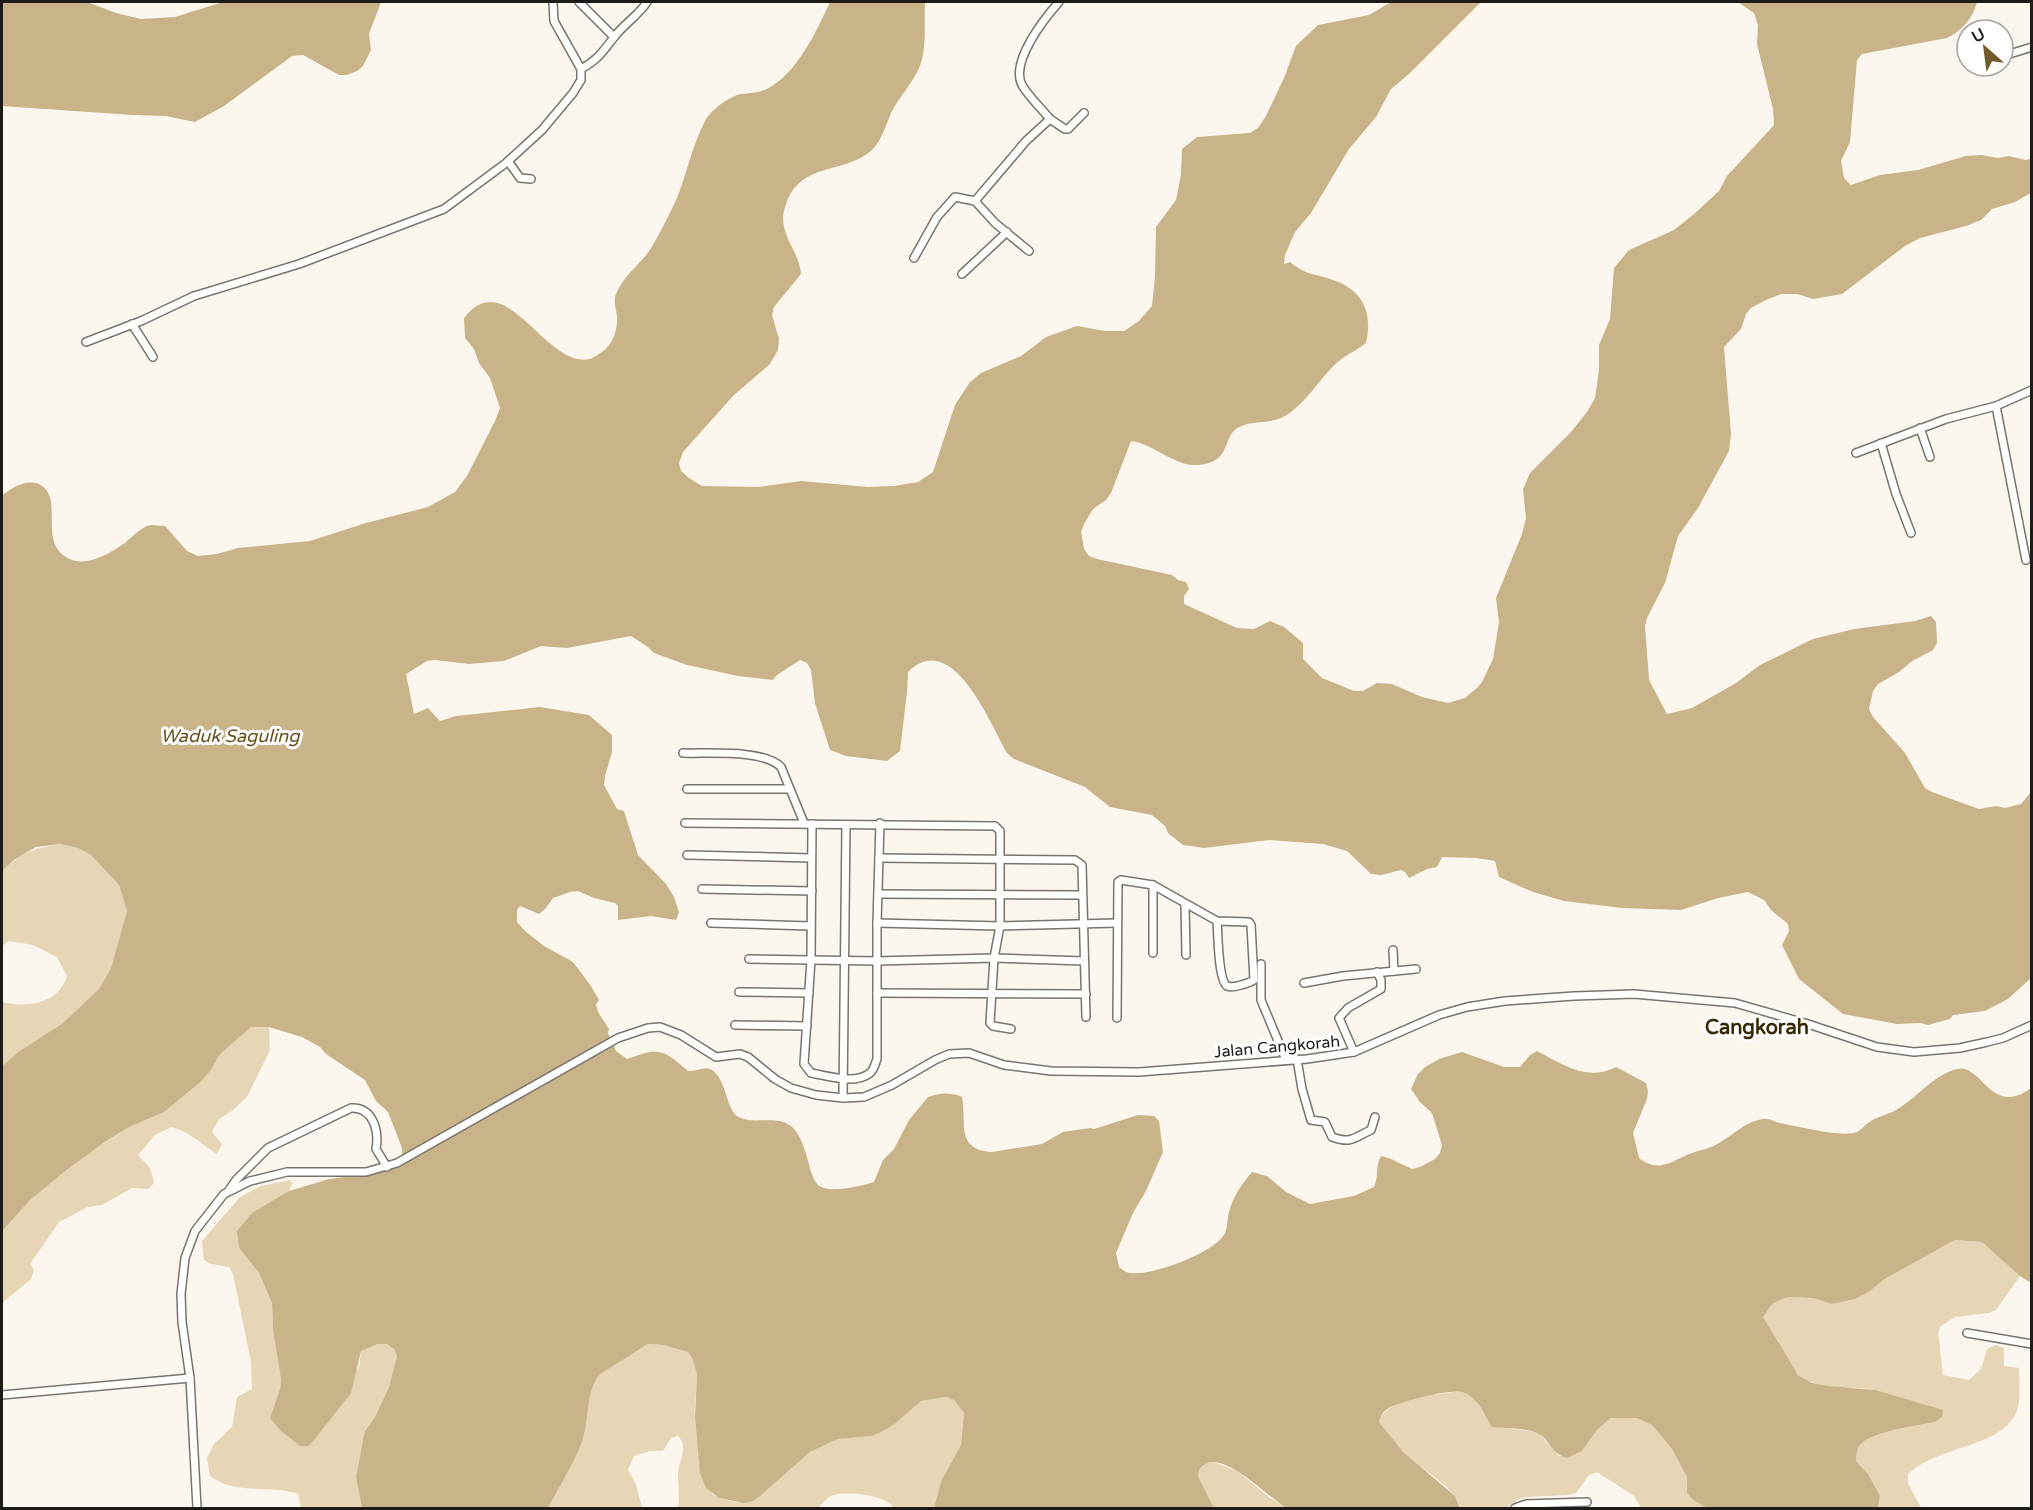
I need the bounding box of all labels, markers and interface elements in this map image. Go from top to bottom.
north arrow [1955,18,2015,78]
text: U [1968,24,1988,47]
water label: Waduk Saguling [160,725,301,747]
district label: Cangkorah [1705,1016,1809,1040]
street label: Jalan Cangkorah [1213,1032,1341,1062]

